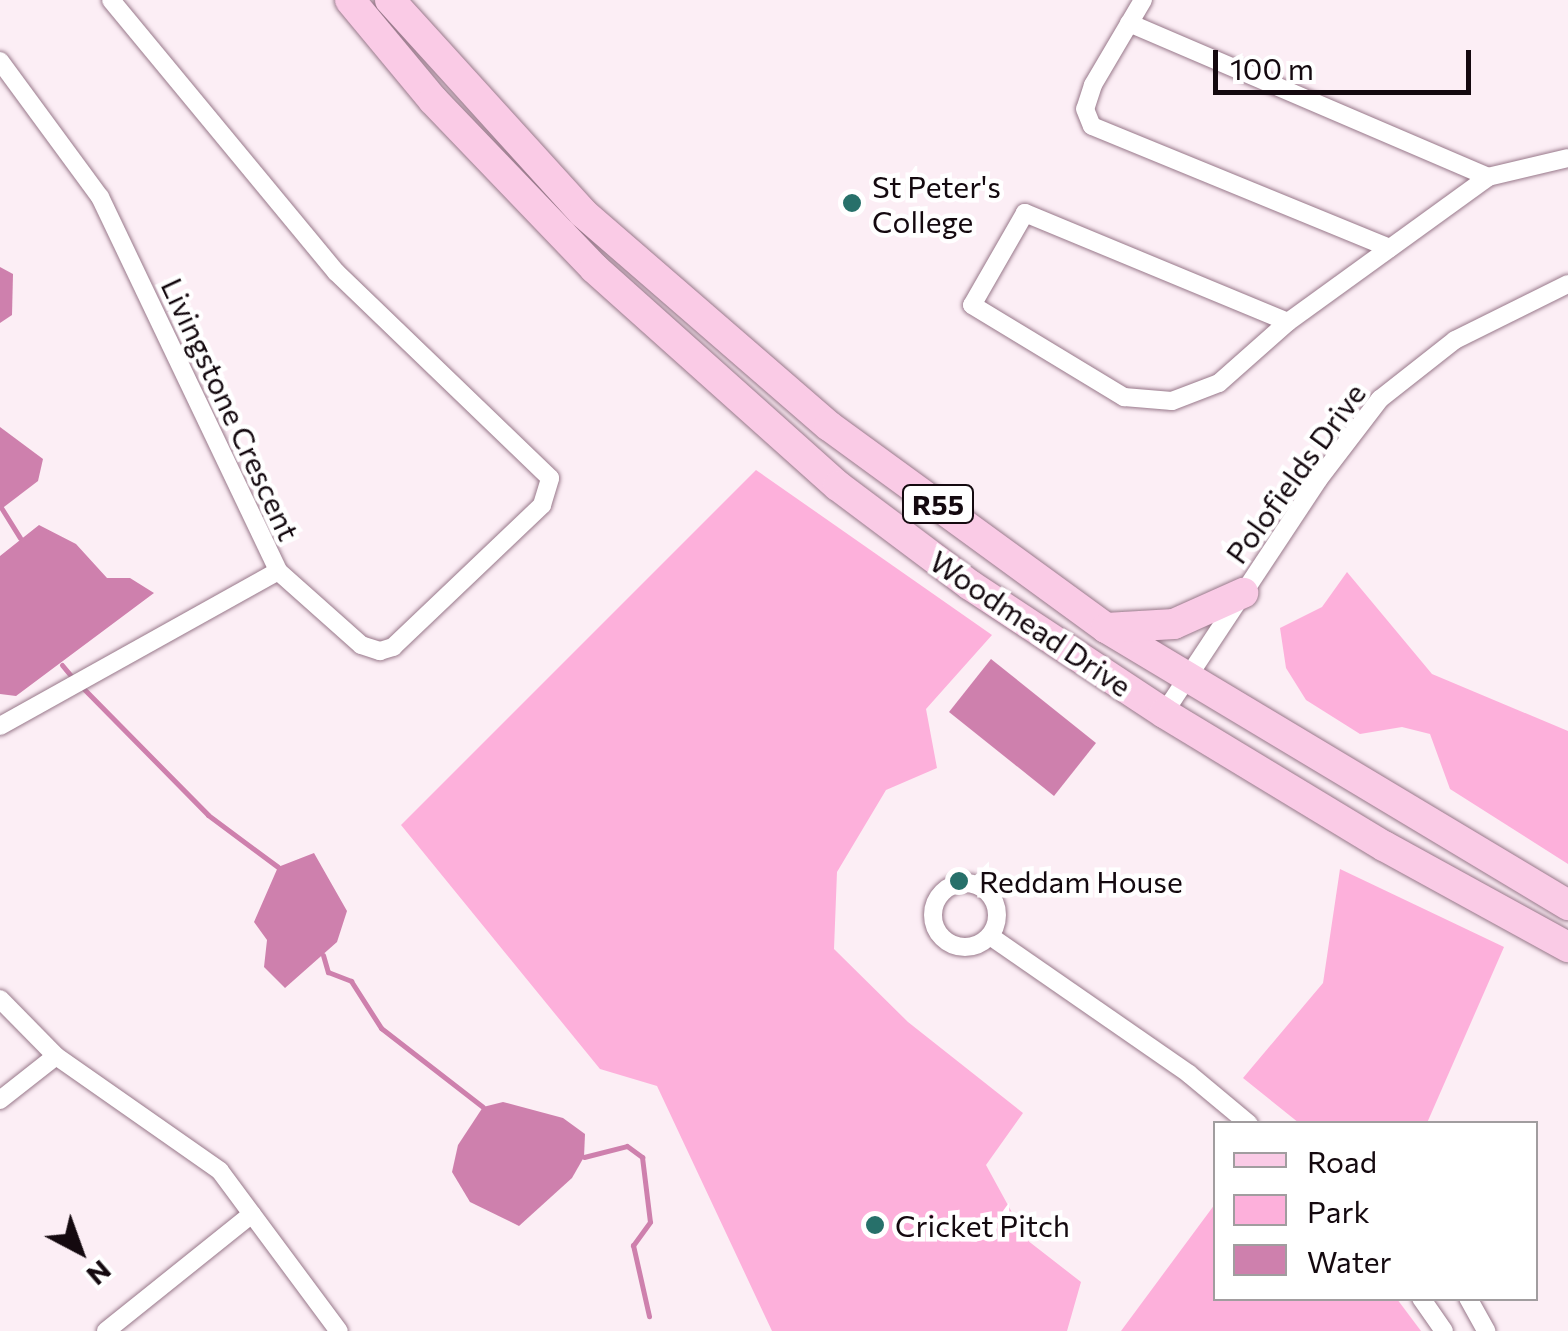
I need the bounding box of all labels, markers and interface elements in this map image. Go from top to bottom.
scale bar [1218,30,1476,92]
text: 100 m [1230,49,1314,86]
place label: St Peter's College [872,168,1001,238]
marker: St Peter's College [841,192,863,214]
street label: Livingstone Crescent [154,272,308,546]
street label: Polofields Drive [1218,376,1372,570]
road number: R55 [900,481,976,527]
street label: Woodmead Drive [924,542,1138,704]
place label: Reddam House [979,863,1183,899]
marker: Reddam House [948,870,970,892]
legend [1213,1121,1538,1301]
text: Road [1307,1142,1377,1179]
text: Park [1307,1192,1370,1229]
north arrow [30,1201,130,1301]
place label: Cricket Pitch [895,1207,1070,1243]
marker: Cricket Pitch [864,1214,886,1236]
text: Water [1307,1242,1392,1279]
text: N [81,1254,119,1293]

